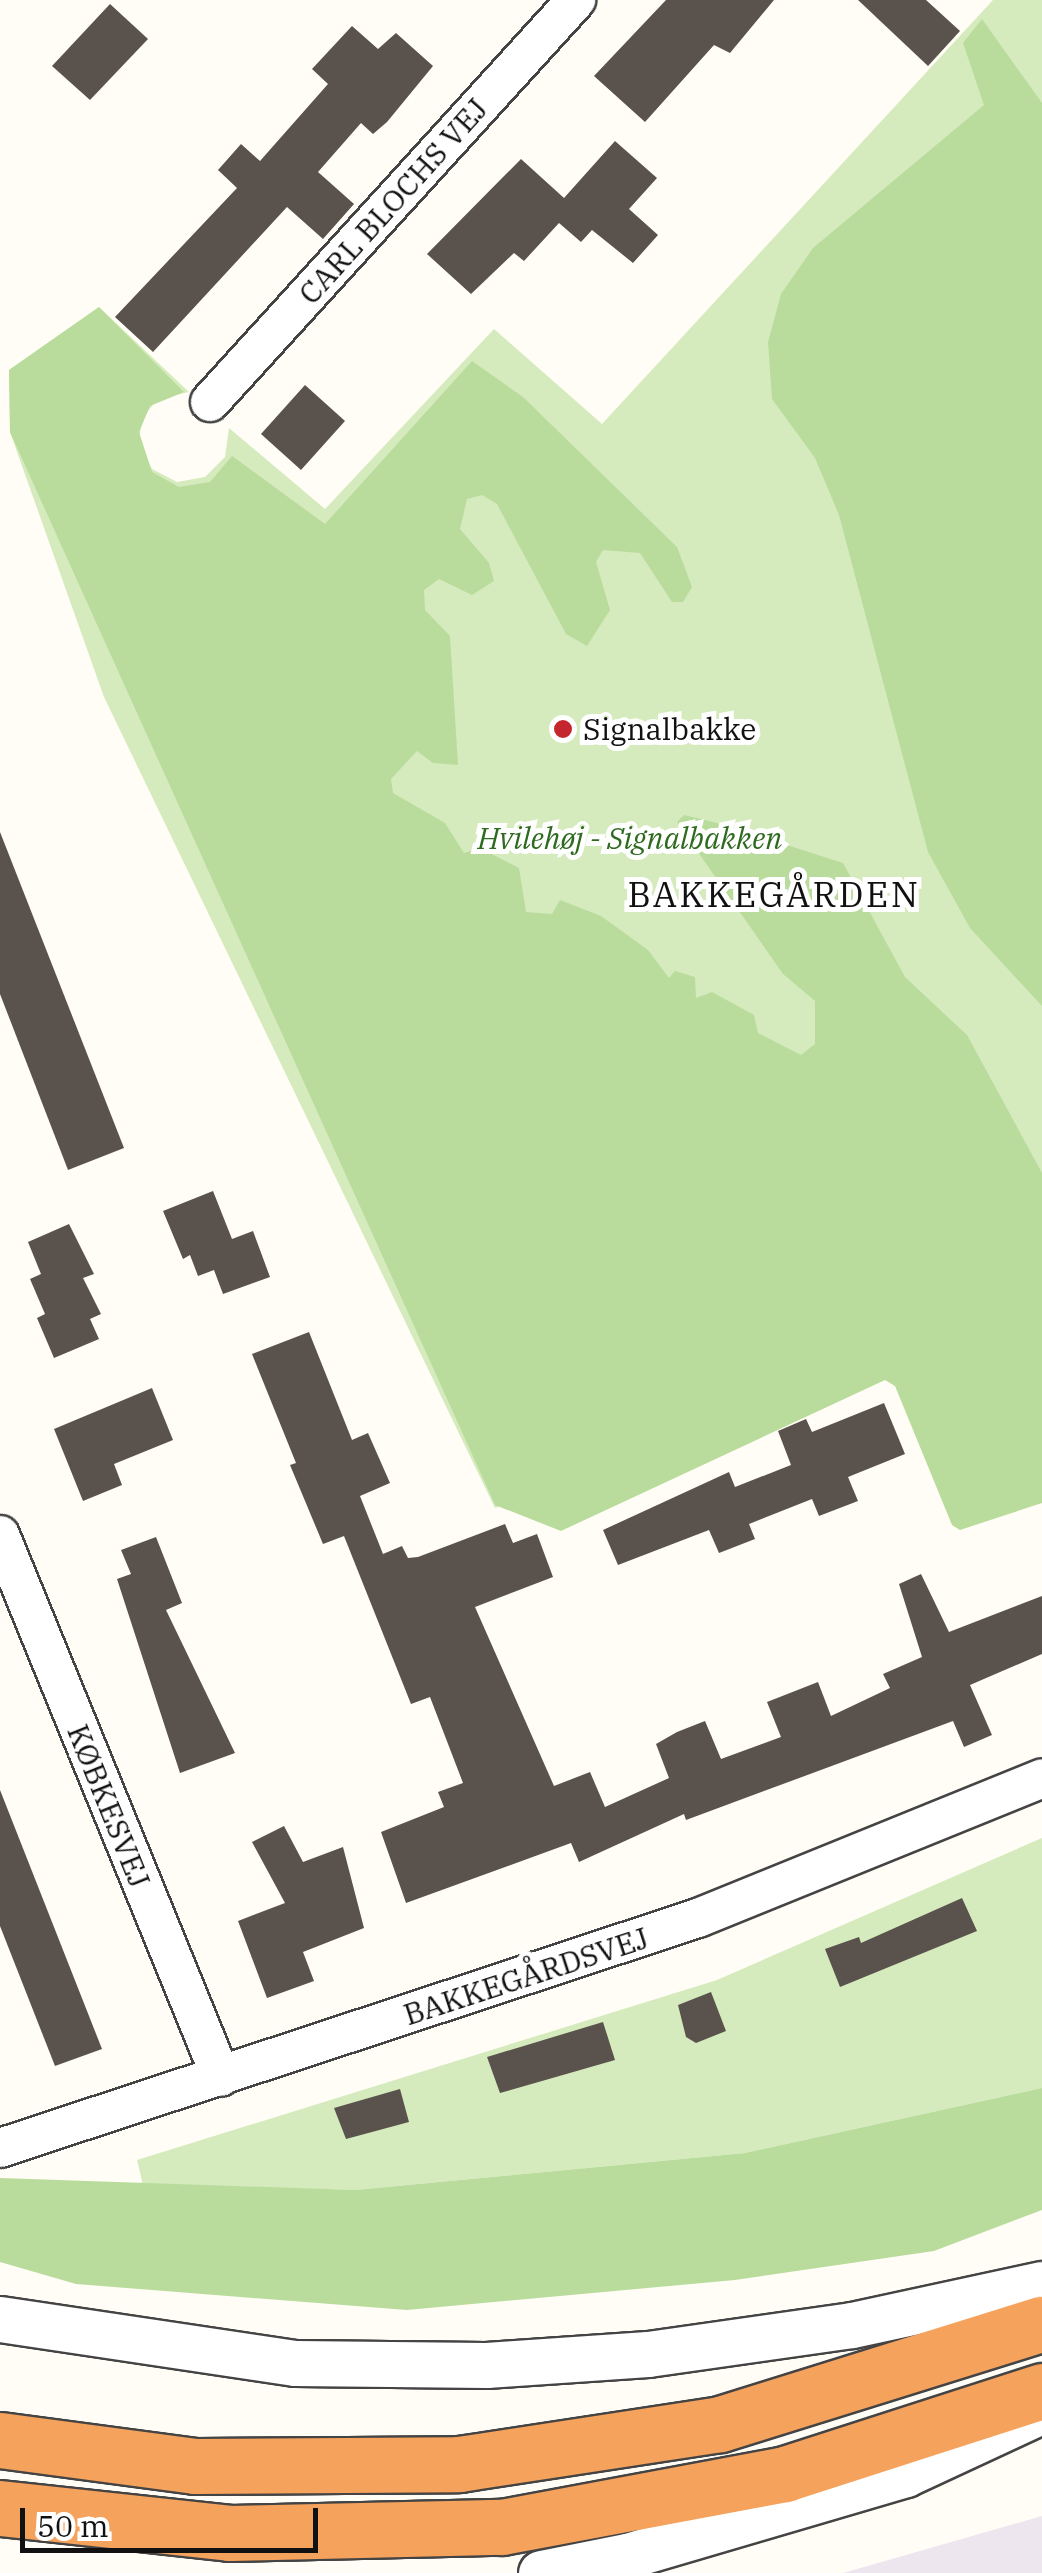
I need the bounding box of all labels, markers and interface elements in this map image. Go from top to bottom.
street label: CARL BLOCHS VEJ [291,91,495,311]
place label: Signalbakke [583,711,756,747]
marker: Signalbakke [552,718,574,740]
park label: Hvilehøj - Signalbakken [478,820,782,856]
district label: BAKKEGÅRDEN [628,873,920,915]
street label: KØBKESVEJ [60,1719,158,1893]
street label: BAKKEGÅRDSVEJ [399,1919,653,2033]
scale bar [25,2488,322,2550]
text: 50 m [37,2506,109,2545]

